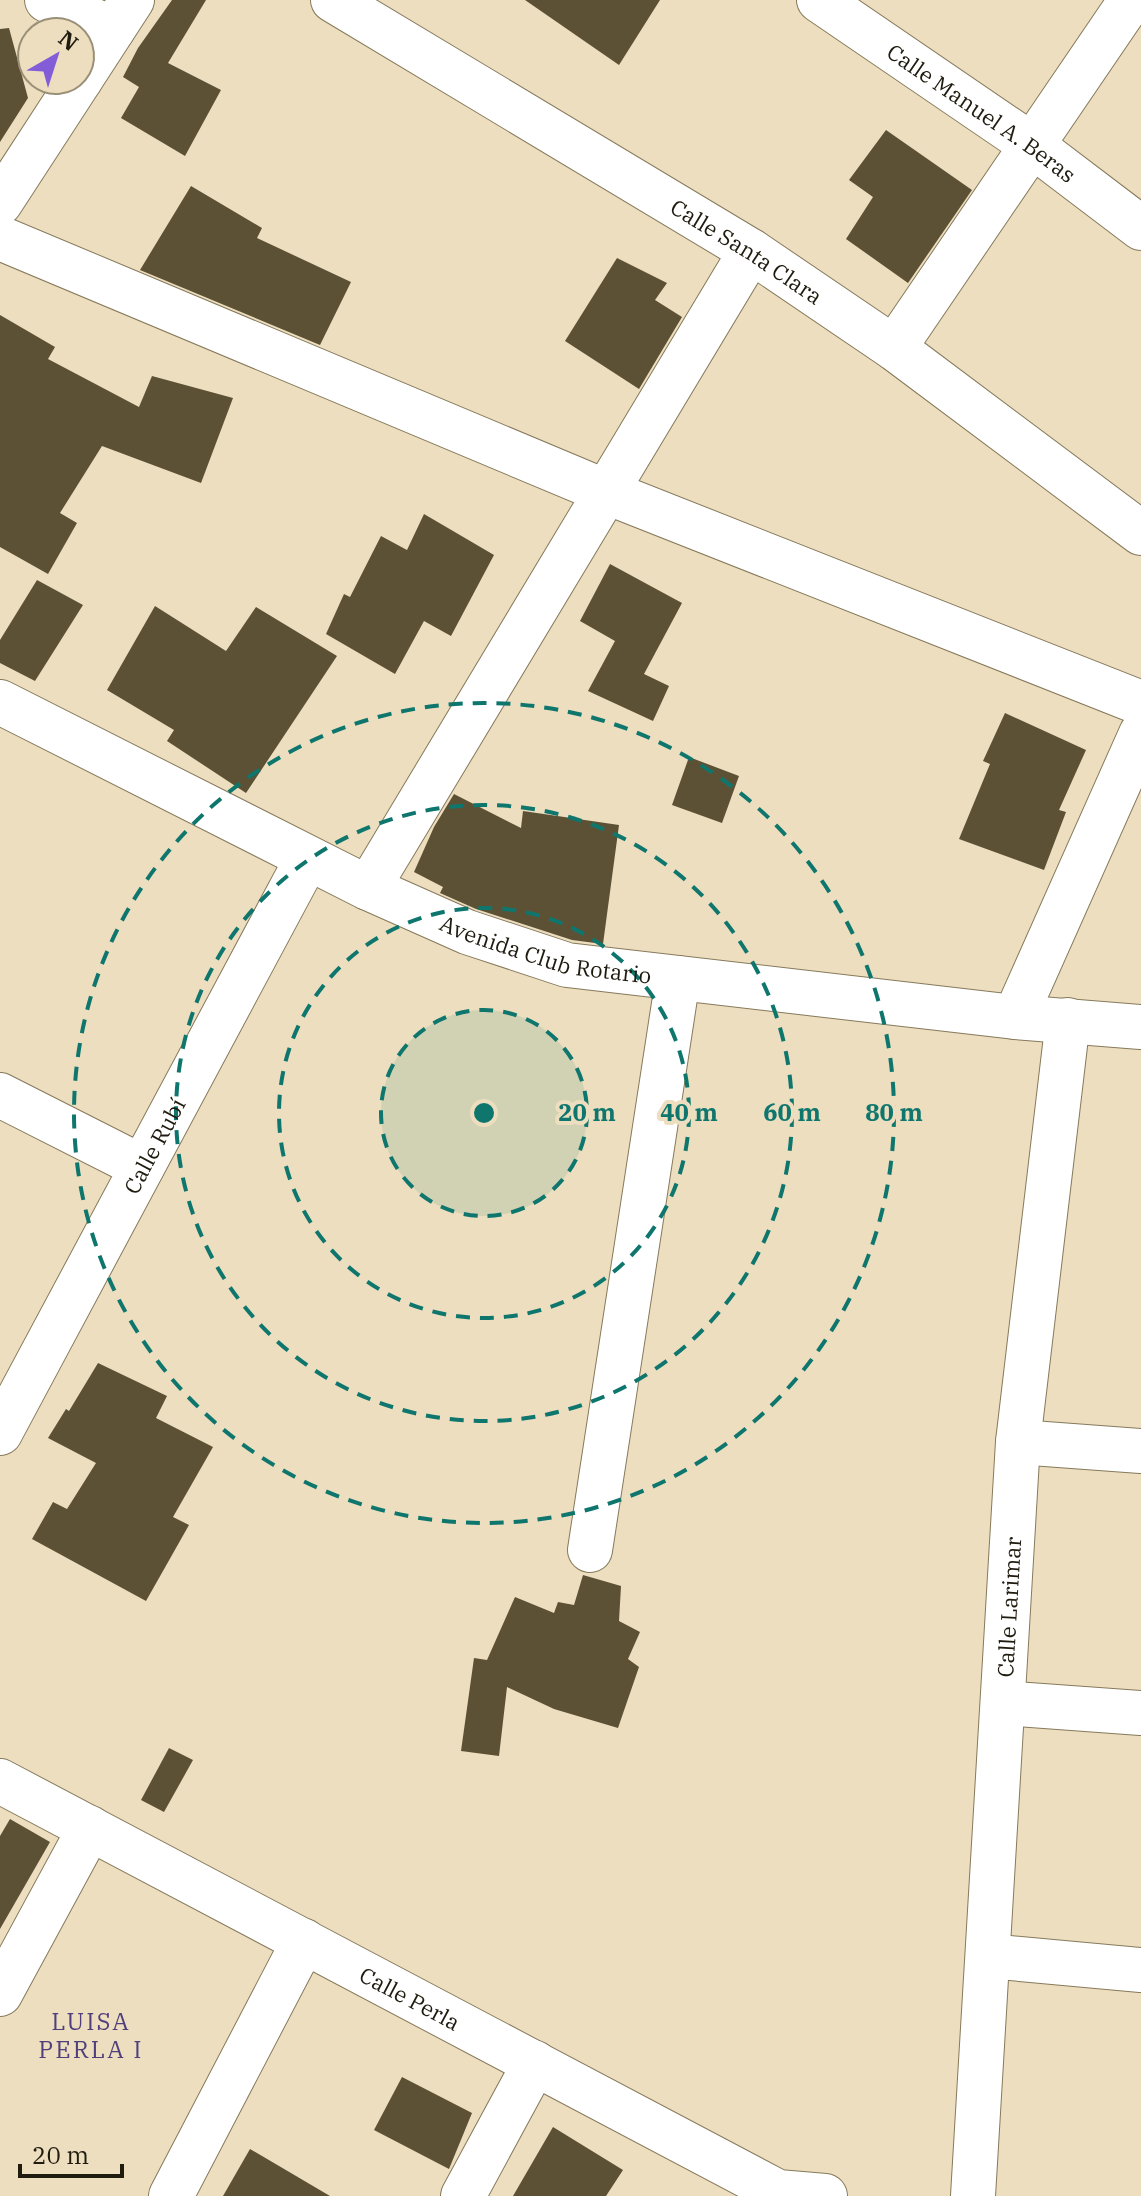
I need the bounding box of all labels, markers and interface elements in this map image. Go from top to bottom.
north arrow [16,16,96,96]
text: N [53,23,85,57]
street label: Calle Manuel A. Beras [882,36,1082,188]
street label: Calle Santa Clara [666,192,829,310]
street label: Avenida Club Rotario [436,908,653,989]
street label: Calle Rubí [116,1093,191,1198]
text: 20 m [558,1096,616,1128]
text: 40 m [660,1096,718,1128]
text: 60 m [763,1096,821,1128]
text: 80 m [865,1096,923,1128]
centre of rings [470,1099,498,1127]
street label: Calle Larimar [989,1536,1027,1678]
street label: Calle Perla [355,1959,466,2036]
district label: LUISA PERLA I [38,2005,144,2065]
scale bar [20,2128,122,2178]
text: 20 m [32,2139,89,2171]

